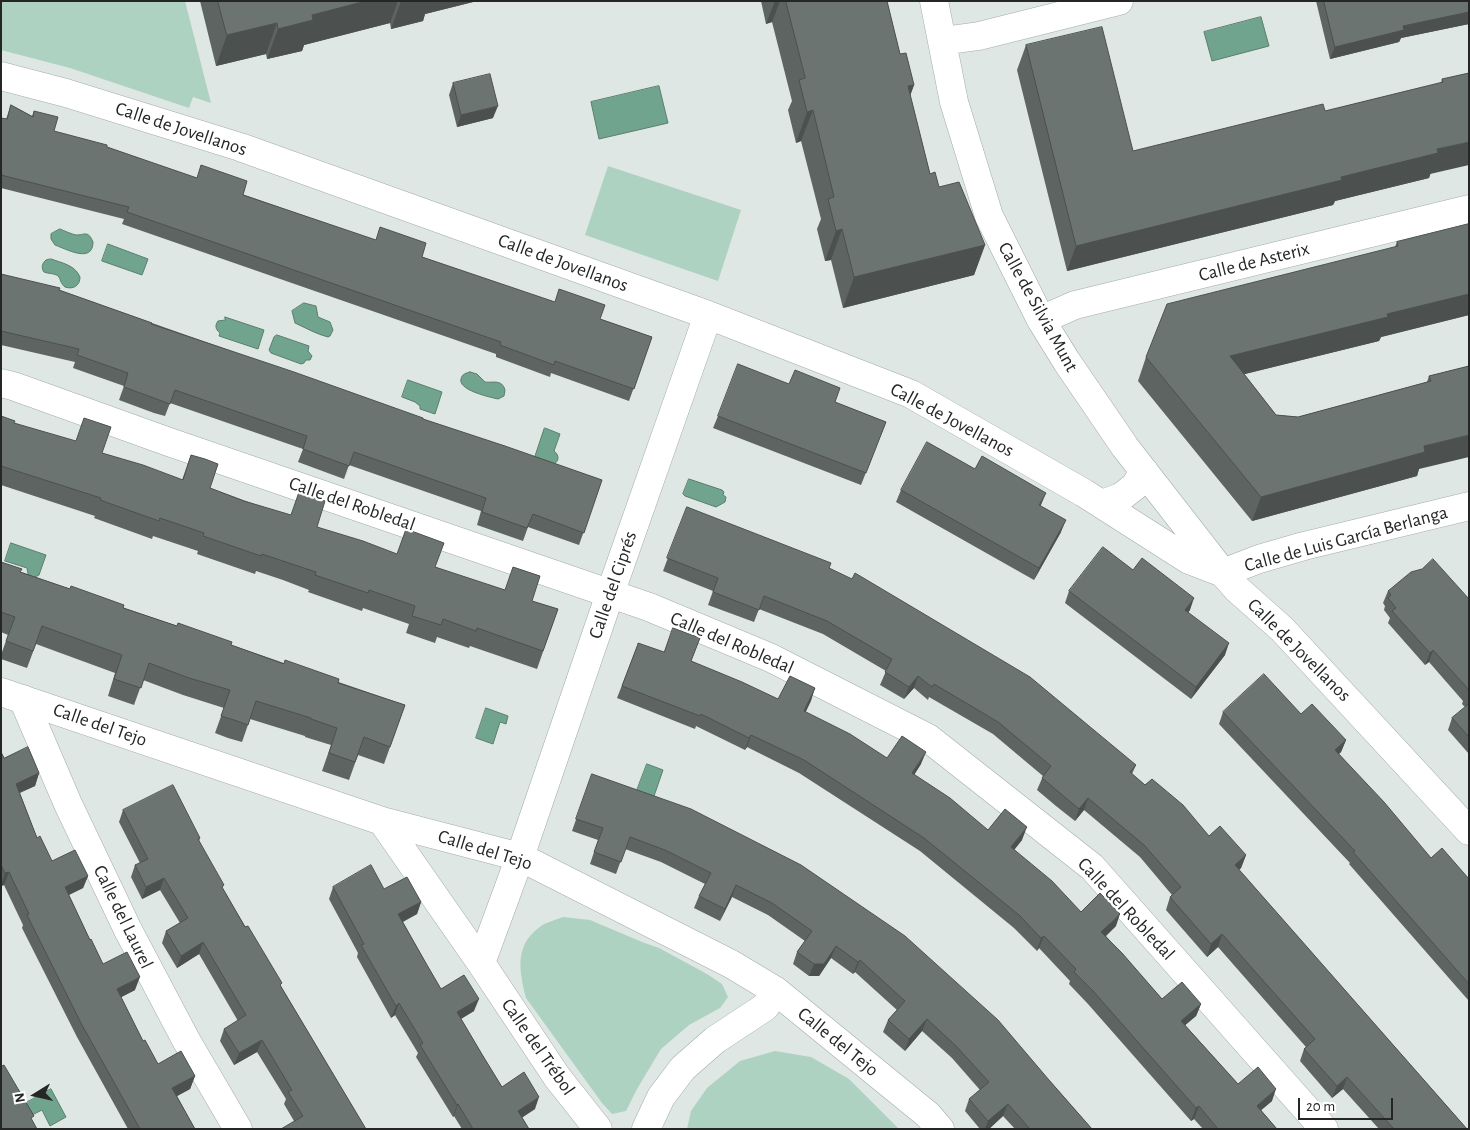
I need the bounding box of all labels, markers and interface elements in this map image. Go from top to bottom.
street label: Calle de Jovellanos [112,97,250,161]
street label: Calle de Jovellanos [495,229,631,297]
street label: Calle de Asterix [1196,237,1312,287]
street label: Calle de Silvia Munt [993,238,1083,376]
street label: Calle de Jovellanos [886,378,1018,462]
street label: Calle del Robledal [286,472,418,536]
street label: Calle de Luis García Berlanga [1242,501,1450,577]
street label: Calle del Ciprés [584,528,642,642]
street label: Calle de Jovellanos [1243,594,1355,706]
street label: Calle del Robledal [667,607,797,679]
street label: Calle del Tejo [50,698,150,752]
street label: Calle del Tejo [435,825,535,875]
street label: Calle del Robledal [1073,853,1179,965]
street label: Calle del Laurel [88,862,158,972]
street label: Calle del Trébol [496,994,580,1100]
street label: Calle del Tejo [793,1002,883,1082]
north arrow [10,1070,60,1120]
scale bar [1300,1088,1395,1120]
text: N [12,1092,28,1104]
text: 20 m [1306,1099,1335,1114]

